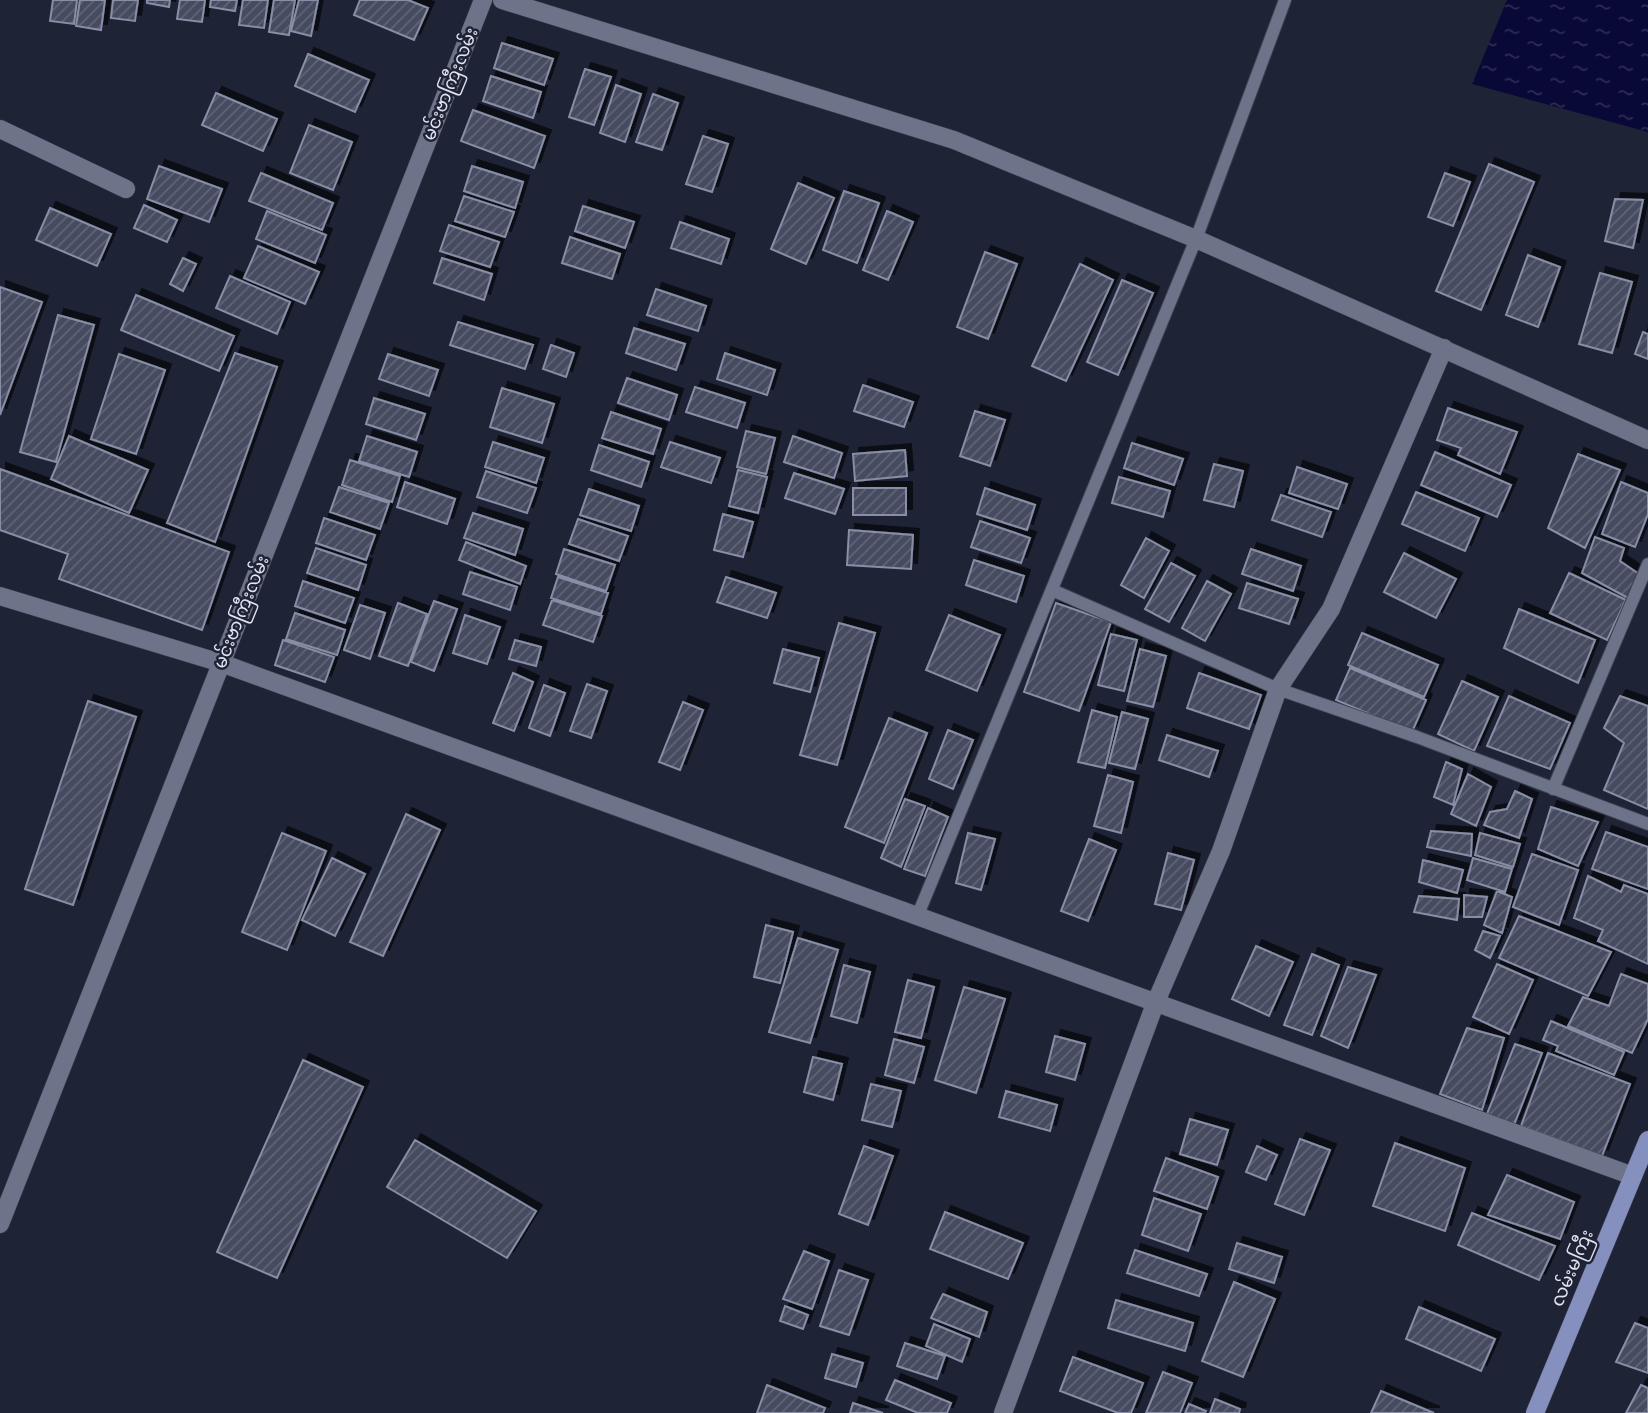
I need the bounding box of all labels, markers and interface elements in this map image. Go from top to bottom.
street label: မင်းဗာကြီးလမ်း [415,23,486,145]
street label: မင်းဗာကြီးလမ်း [206,551,277,673]
street label: လမ်းမကြီး [1543,1225,1602,1311]

